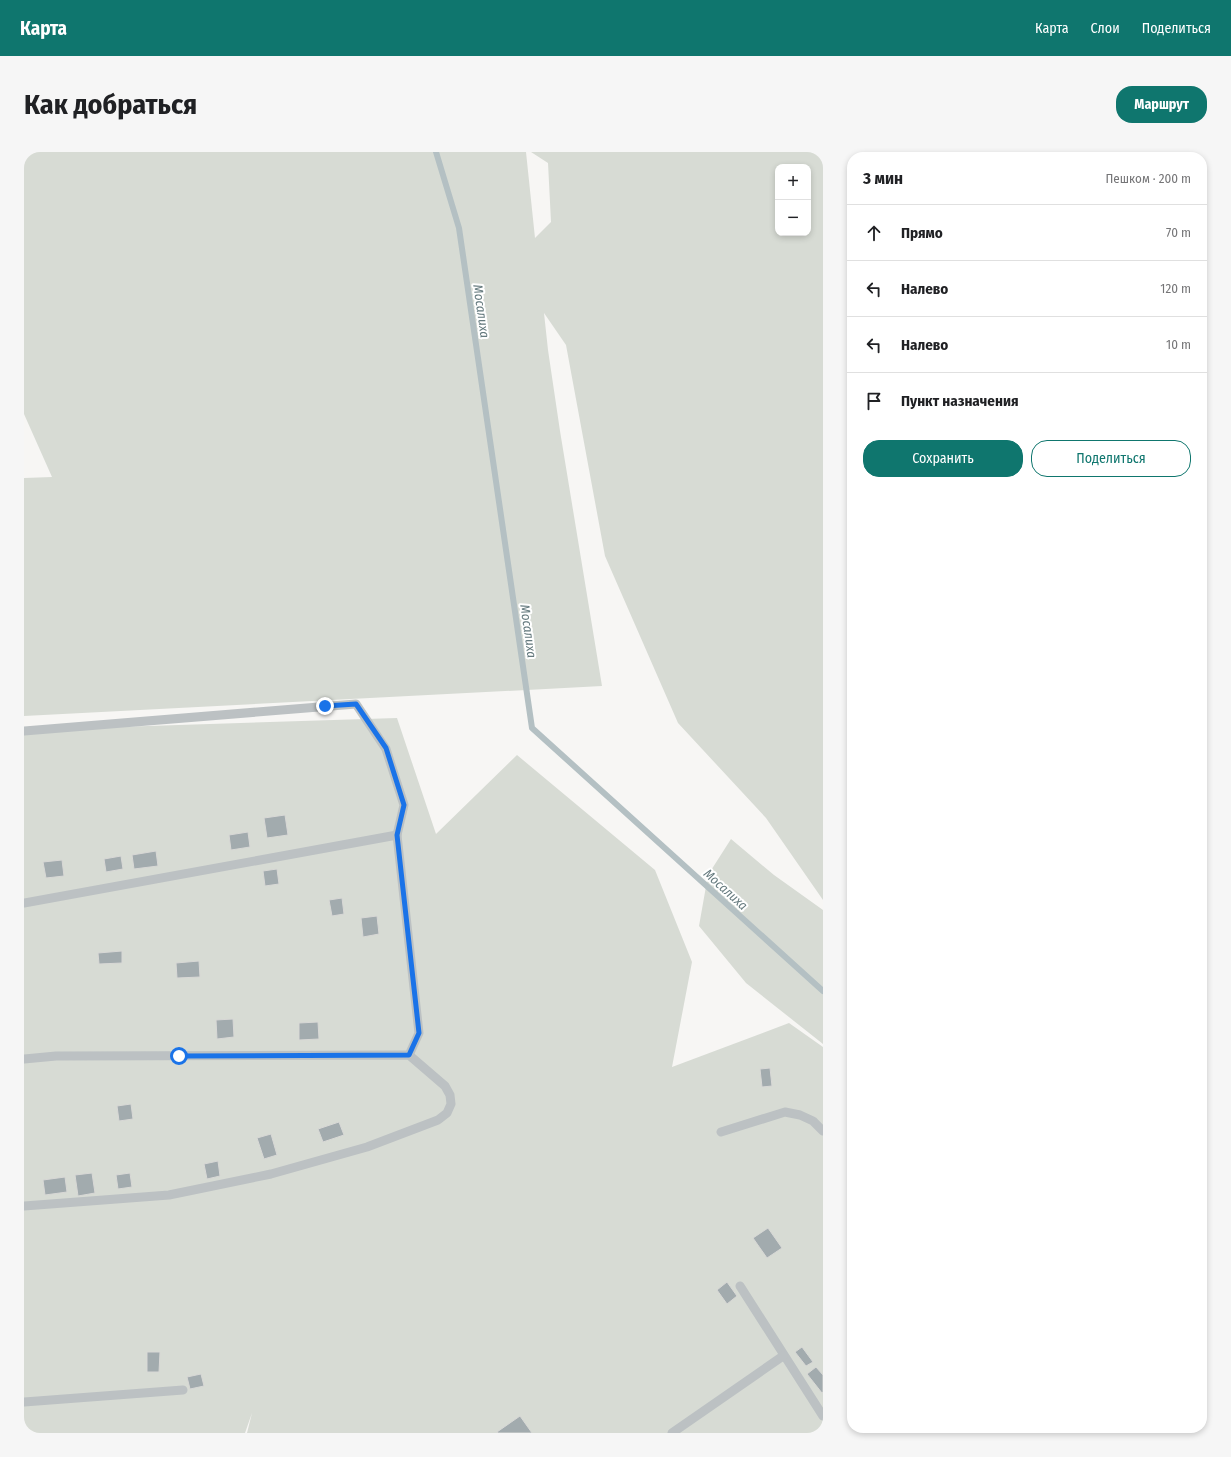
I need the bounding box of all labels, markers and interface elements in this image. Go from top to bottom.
text: Карта [20,17,67,40]
text: Карта [1035,20,1069,37]
text: Слои [1091,20,1120,37]
text: Поделиться [1142,20,1211,37]
button: Маршрут [1116,86,1207,123]
text: Как добраться [24,88,197,121]
map controls [775,164,811,236]
button: + [775,164,811,200]
text: 3 мин [863,168,903,189]
text: Пешком · 200 m [1106,171,1191,186]
button: − [775,200,811,236]
icon: ahead [863,222,885,244]
text: Прямо [901,224,943,242]
text: 70 m [1166,225,1191,240]
icon: left [863,278,885,300]
text: Налево [901,280,948,298]
text: 120 m [1160,281,1191,296]
water label: Мосалиха [470,283,493,339]
icon: left [863,334,885,356]
text: Налево [901,336,948,354]
text: 10 m [1166,337,1191,352]
icon: arrive [863,390,885,412]
text: Пункт назначения [901,392,1019,410]
button: Сохранить [863,440,1023,477]
button: Поделиться [1031,440,1191,477]
water label: Мосалиха [517,603,540,659]
route end [316,697,334,715]
water label: Мосалиха [701,866,751,913]
route start [170,1047,188,1065]

